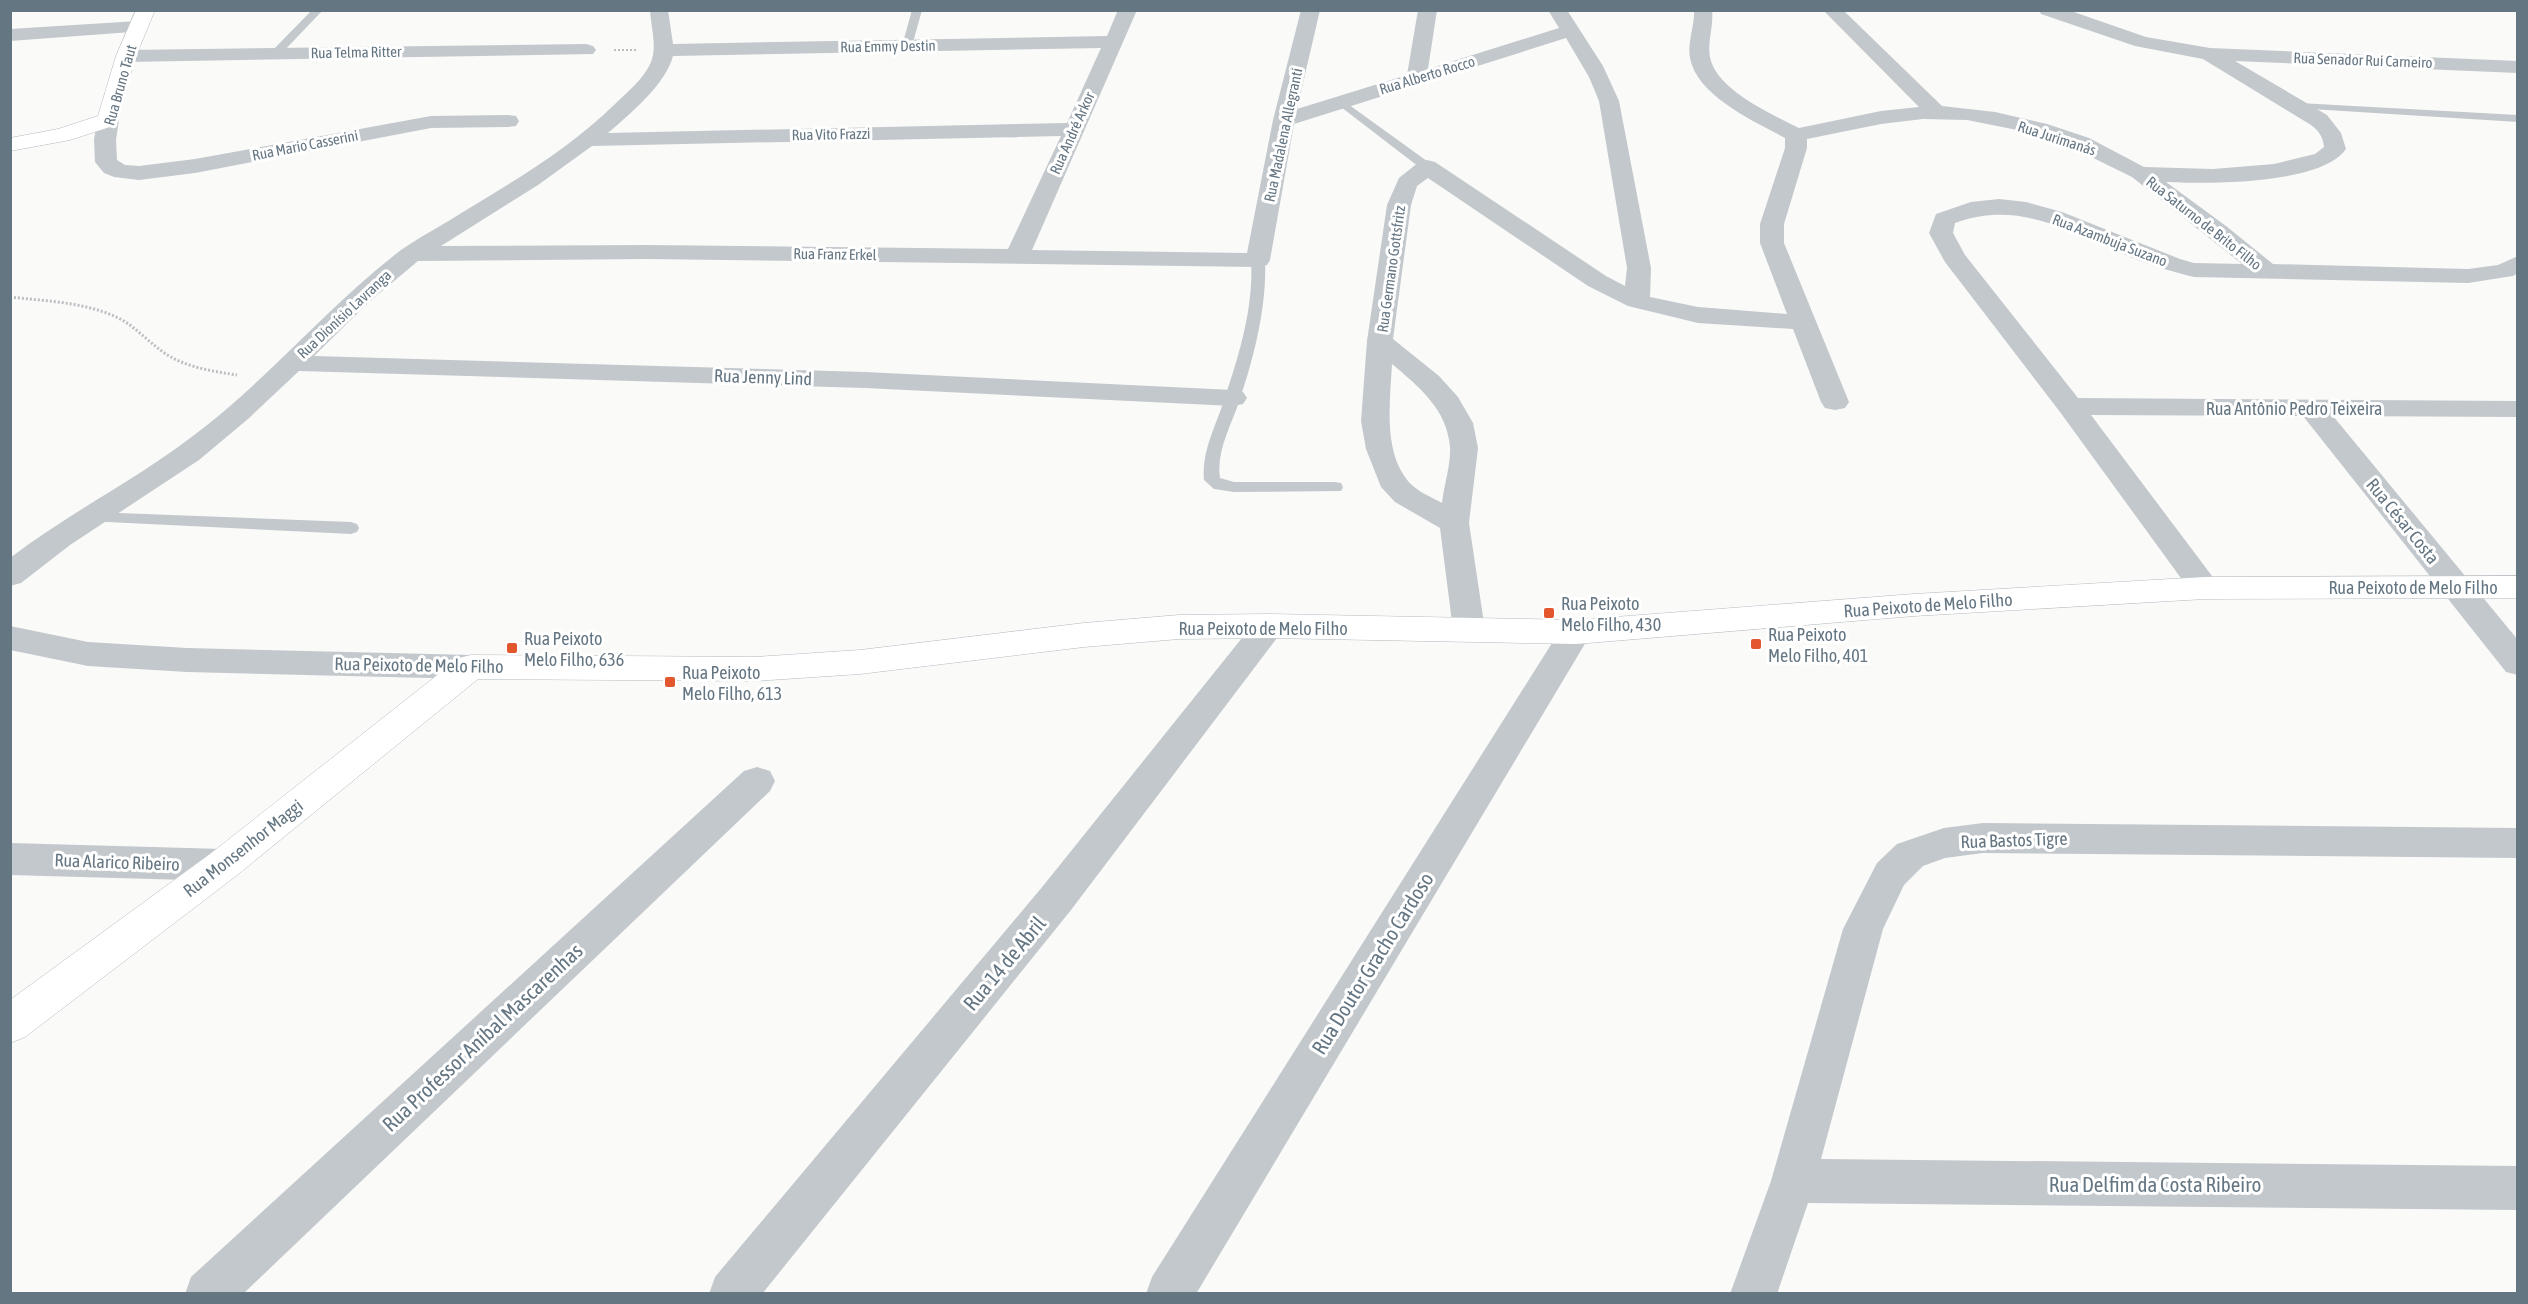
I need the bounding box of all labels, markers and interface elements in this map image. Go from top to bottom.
street label: Rua Emmy Destin [840,37,936,55]
street label: Rua Bruno Taut [100,43,140,127]
street label: Rua Telma Ritter [310,43,402,61]
street label: Rua Senador Rui Carneiro [2293,49,2433,71]
street label: Rua Alberto Rocco [1377,52,1477,98]
street label: Rua Madalena Allegranti [1261,67,1305,203]
street label: Rua André Arkor [1046,89,1098,177]
street label: Rua Jurimanás [2016,117,2098,159]
street label: Rua Vito Frazzi [791,125,871,143]
street label: Rua Mario Casserini [251,126,359,164]
street label: Rua Saturno de Brito Filho [2143,173,2265,273]
street label: Rua Germano Gottsfritz [1374,204,1408,333]
street label: Rua Azambuja Suzano [2050,210,2170,270]
street label: Rua Franz Erkel [793,245,877,263]
street label: Rua Dionísio Lavranga [294,266,394,362]
street label: Rua Jenny Lind [714,365,812,389]
street label: Rua Antônio Pedro Teixeira [2206,398,2382,419]
street label: Rua César Costa [2362,474,2444,568]
street label: Rua Peixoto de Melo Filho [2328,577,2498,598]
street label: Rua Peixoto de Melo Filho [1843,589,2013,621]
place label: Rua Peixoto Melo Filho, 430 [1561,593,1661,635]
marker: Rua Peixoto Melo Filho, 430 [1542,606,1556,620]
street label: Rua Peixoto de Melo Filho [1178,618,1348,639]
place label: Rua Peixoto Melo Filho, 401 [1768,624,1868,666]
place label: Rua Peixoto Melo Filho, 636 [524,628,624,670]
marker: Rua Peixoto Melo Filho, 401 [1749,637,1763,651]
marker: Rua Peixoto Melo Filho, 636 [505,641,519,655]
street label: Rua Peixoto de Melo Filho [334,653,504,677]
place label: Rua Peixoto Melo Filho, 613 [682,662,782,704]
marker: Rua Peixoto Melo Filho, 613 [663,675,677,689]
street label: Rua Monsenhor Maggi [179,795,307,901]
street label: Rua Bastos Tigre [1960,828,2068,852]
street label: Rua Alarico Ribeiro [54,849,180,875]
street label: Rua Doutor Gracho Cardoso [1306,868,1438,1058]
street label: Rua 14 de Abril [958,911,1050,1015]
street label: Rua Professor Aníbal Mascarenhas [377,938,587,1136]
street label: Rua Delfim da Costa Ribeiro [2049,1172,2261,1196]

